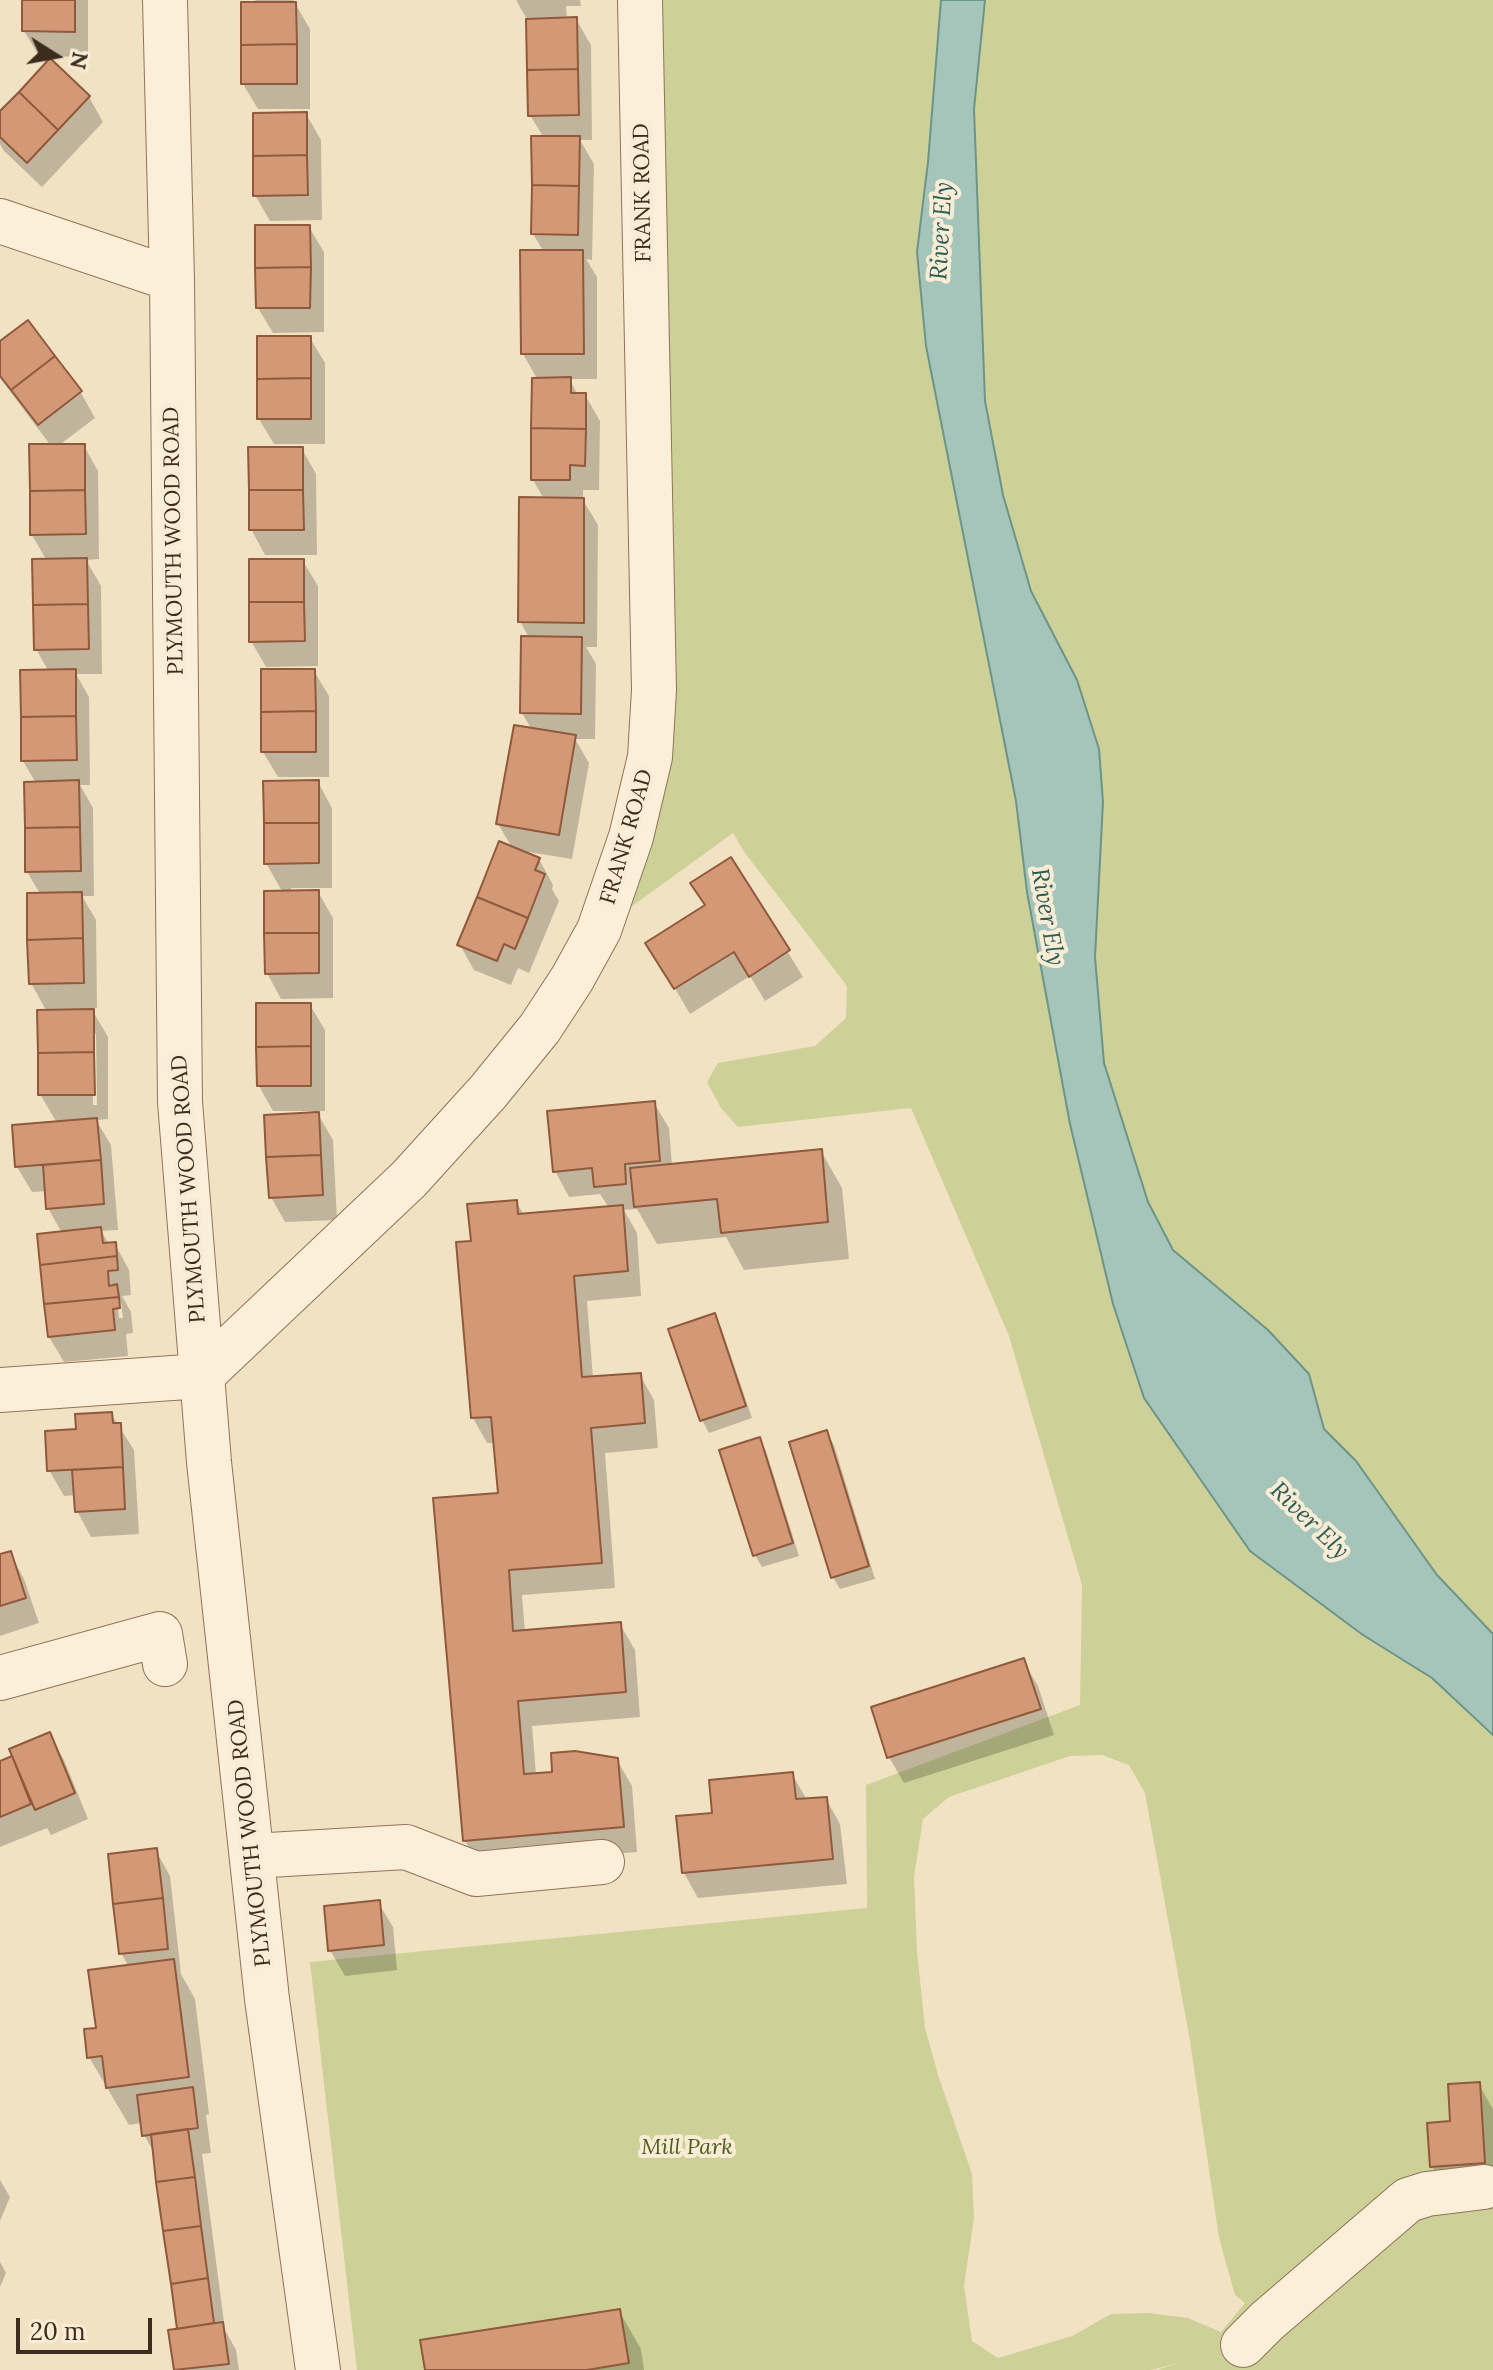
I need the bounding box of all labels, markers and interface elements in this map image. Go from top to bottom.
north arrow [16,16,96,96]
text: N [64,50,95,72]
street label: FRANK ROAD [629,123,657,263]
water label: River Ely [925,181,959,281]
street label: PLYMOUTH WOOD ROAD [158,406,190,676]
street label: FRANK ROAD [595,766,659,908]
water label: River Ely [1024,866,1070,968]
street label: PLYMOUTH WOOD ROAD [166,1054,212,1324]
water label: River Ely [1264,1477,1354,1565]
street label: PLYMOUTH WOOD ROAD [223,1698,277,1968]
park label: Mill Park [641,2135,733,2161]
scale bar [20,2302,156,2352]
text: 20 m [30,2316,86,2347]

